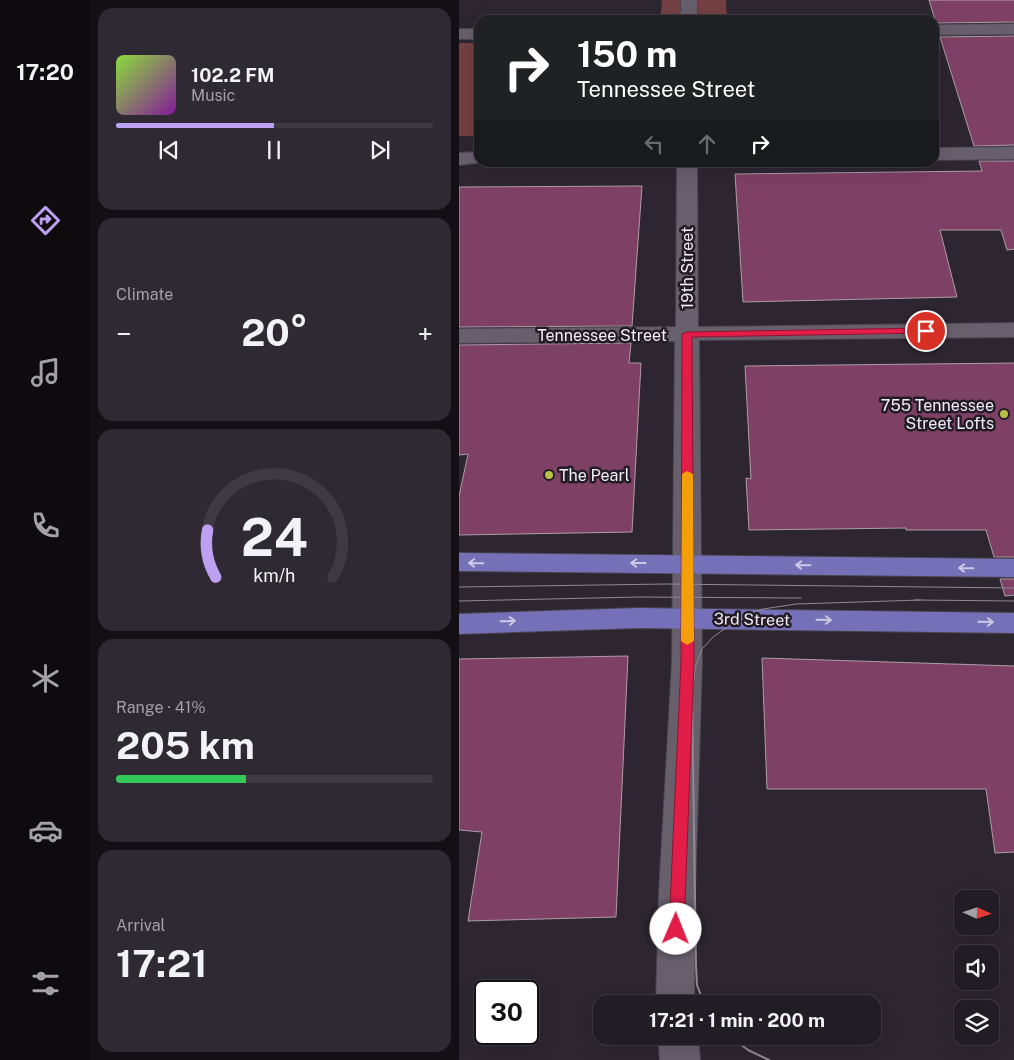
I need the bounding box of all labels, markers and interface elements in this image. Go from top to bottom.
text: 150 m [577,34,677,75]
icon: right [494,35,559,100]
text: 17:20 [16,59,74,85]
text: 102.2 FM [191,64,274,86]
text: Tennessee Street [577,76,755,102]
text: Music [191,86,235,105]
icon: left [640,130,668,158]
icon: ahead [693,130,721,158]
icon: right [746,130,774,158]
icon: previous [155,136,183,164]
icon: pause [260,136,288,164]
icon: next [366,136,394,164]
icon: directions [28,203,63,238]
street label: 19th Street [678,227,697,309]
text: Climate [116,285,173,304]
text: 20° [241,310,308,355]
pin [905,310,947,352]
text: − [116,317,132,350]
text: + [417,317,433,350]
icon: arrive [912,317,940,345]
street label: Tennessee Street [537,326,667,345]
icon: music [28,355,63,390]
place label: 755 Tennessee Street Lofts [881,396,994,433]
marker: 755 Tennessee Street Lofts [998,408,1010,420]
place label: The Pearl [559,466,630,485]
marker: The Pearl [543,469,555,481]
text: 24 [241,507,308,568]
icon: phone [28,508,63,543]
one-way arrow [468,558,484,568]
one-way arrow [631,558,647,568]
one-way arrow [795,560,812,570]
one-way arrow [958,563,974,573]
text: km/h [253,565,296,586]
street label: 3rd Street [714,609,790,630]
one-way arrow [815,615,831,625]
one-way arrow [499,617,515,626]
one-way arrow [978,617,994,627]
icon: climate [28,661,63,696]
text: Range · 41% [116,698,206,717]
text: 205 km [116,723,255,768]
icon: car [28,813,63,848]
north arrow [954,890,999,935]
map controls [954,890,999,1045]
position arrow [649,902,701,954]
text: Arrival [116,916,165,935]
text: 17:21 [116,941,207,986]
button: sound [954,945,999,990]
icon: filters [28,966,63,1001]
speed limit sign: 30 [474,980,539,1045]
button: layers [954,1000,999,1045]
text: 17:21 · 1 min · 200 m [649,1009,825,1031]

